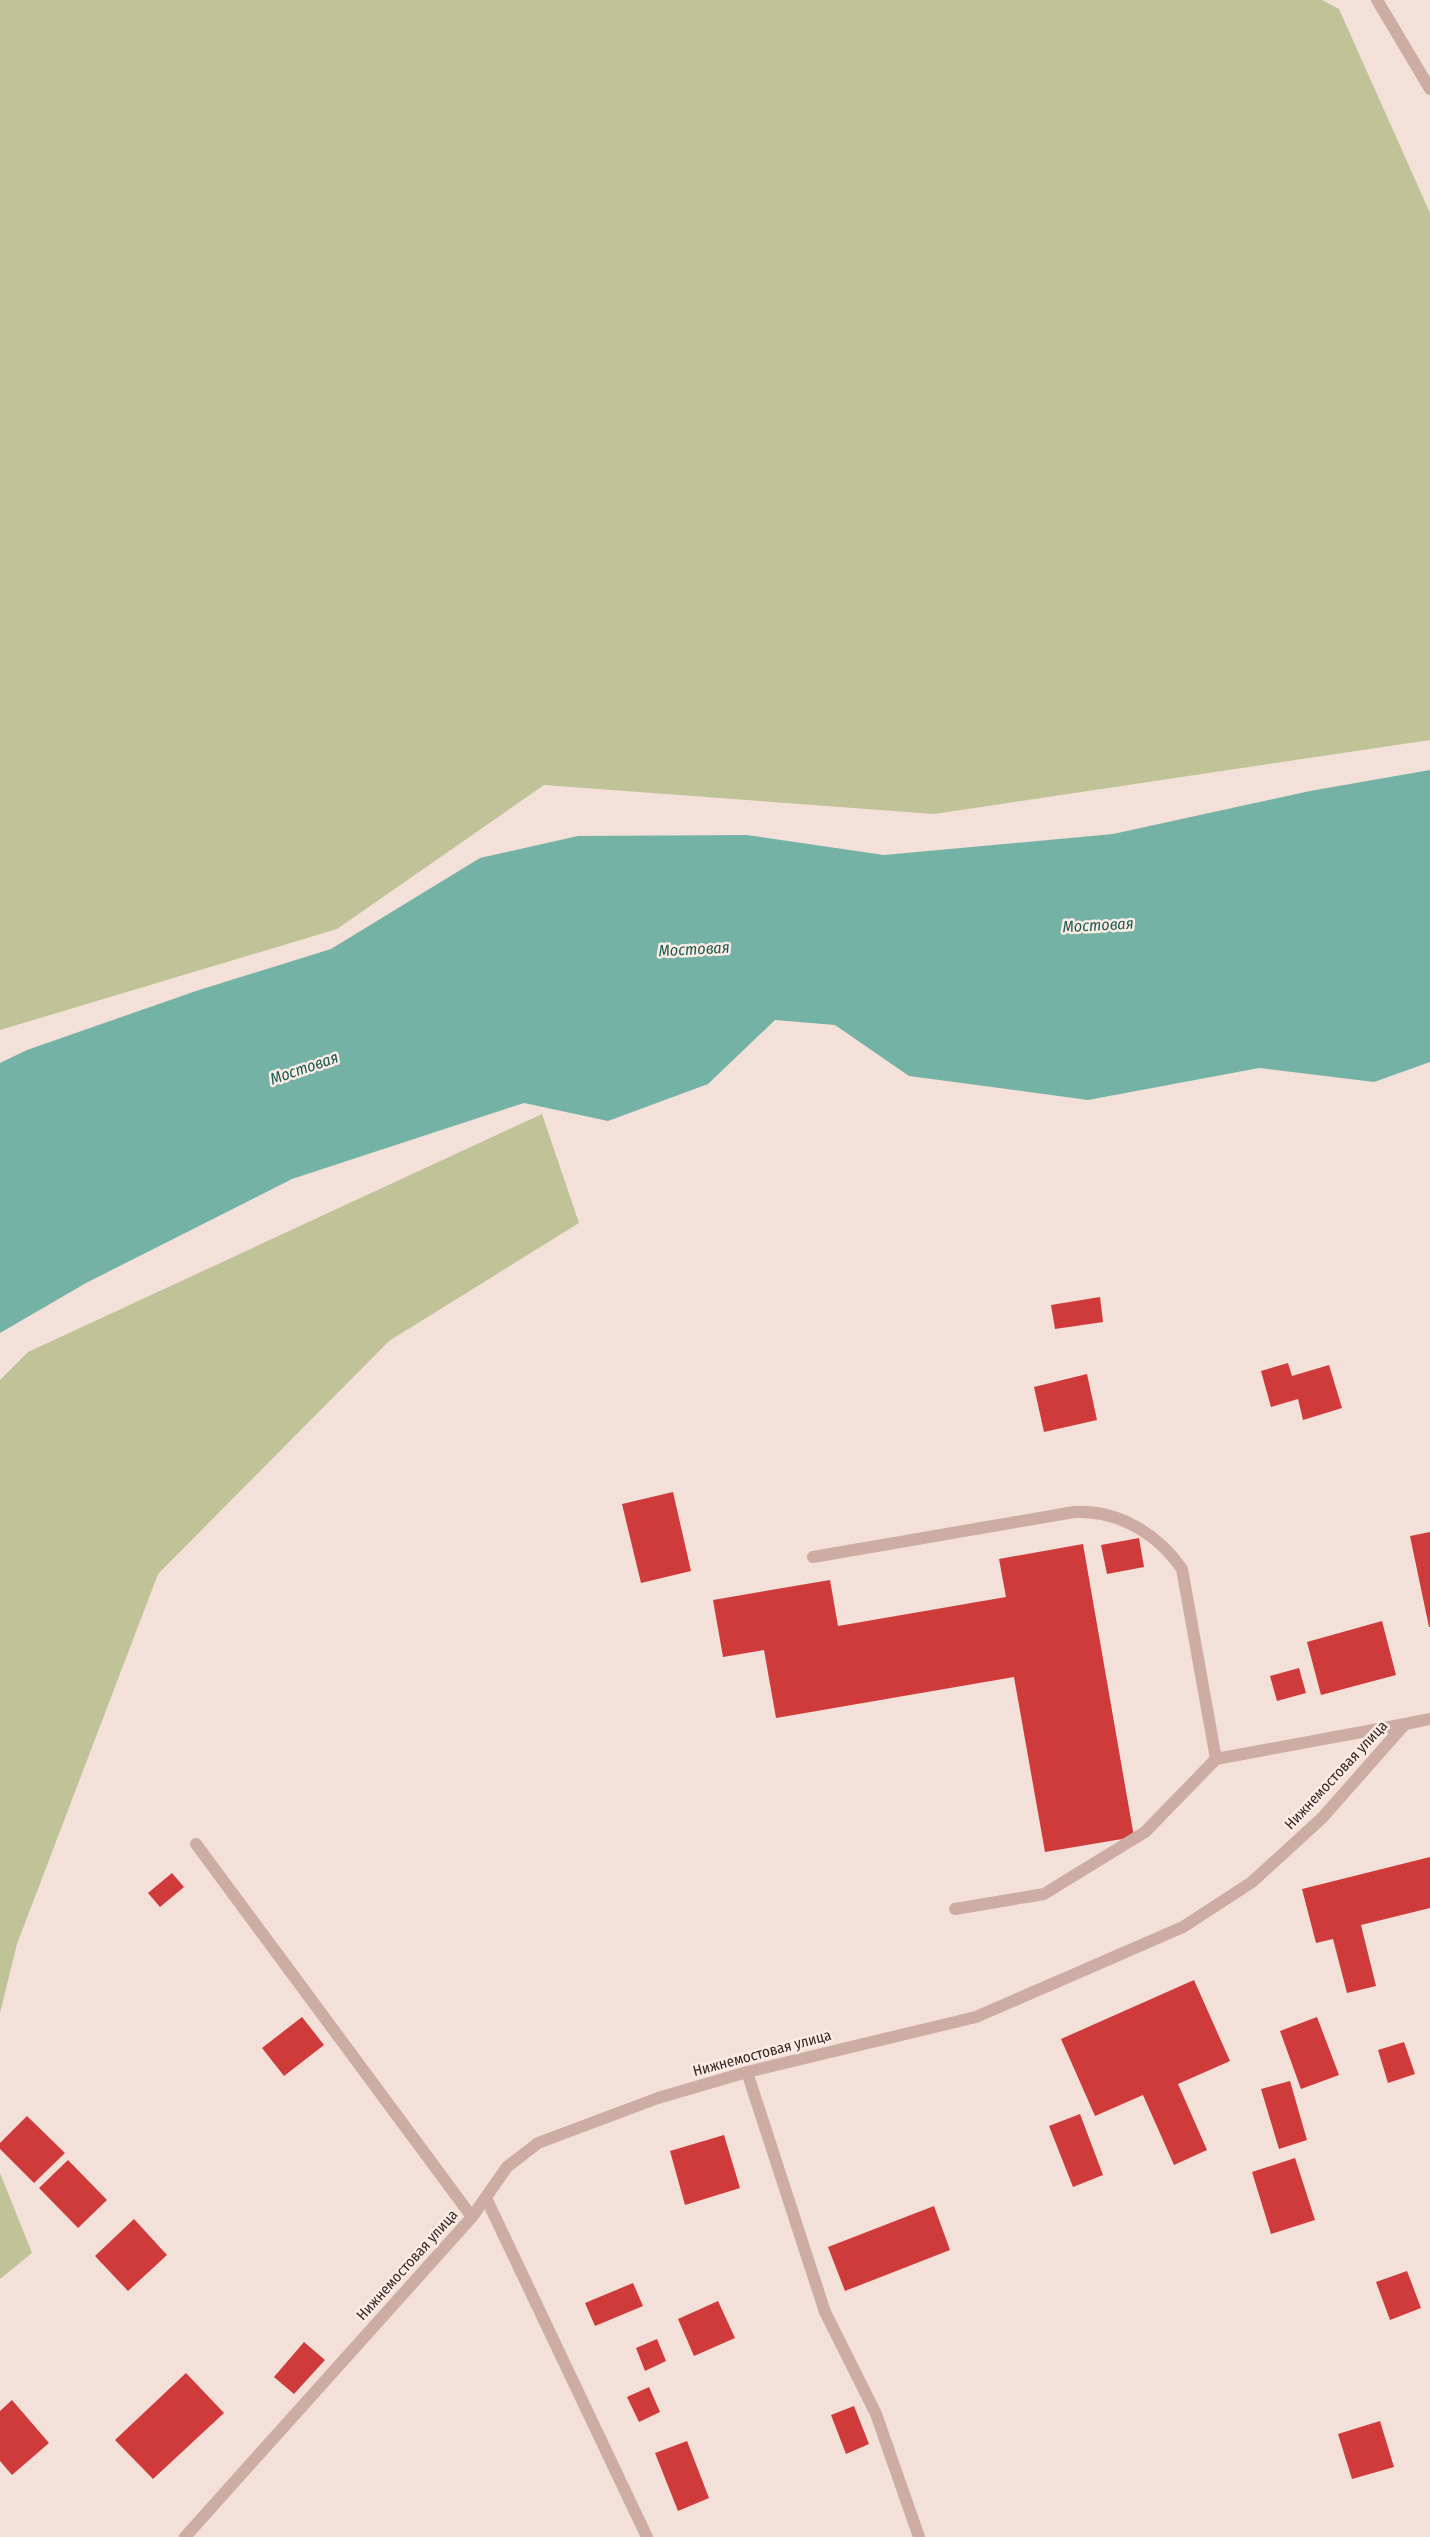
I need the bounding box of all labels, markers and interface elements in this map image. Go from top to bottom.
water label: Мостовая [1062,914,1134,936]
water label: Мостовая [658,938,730,960]
water label: Мостовая [267,1047,341,1089]
street label: Нижнемостовая улица [1281,1717,1391,1833]
street label: Нижнемостовая улица [691,2026,833,2080]
street label: Нижнемостовая улица [353,2206,461,2324]

